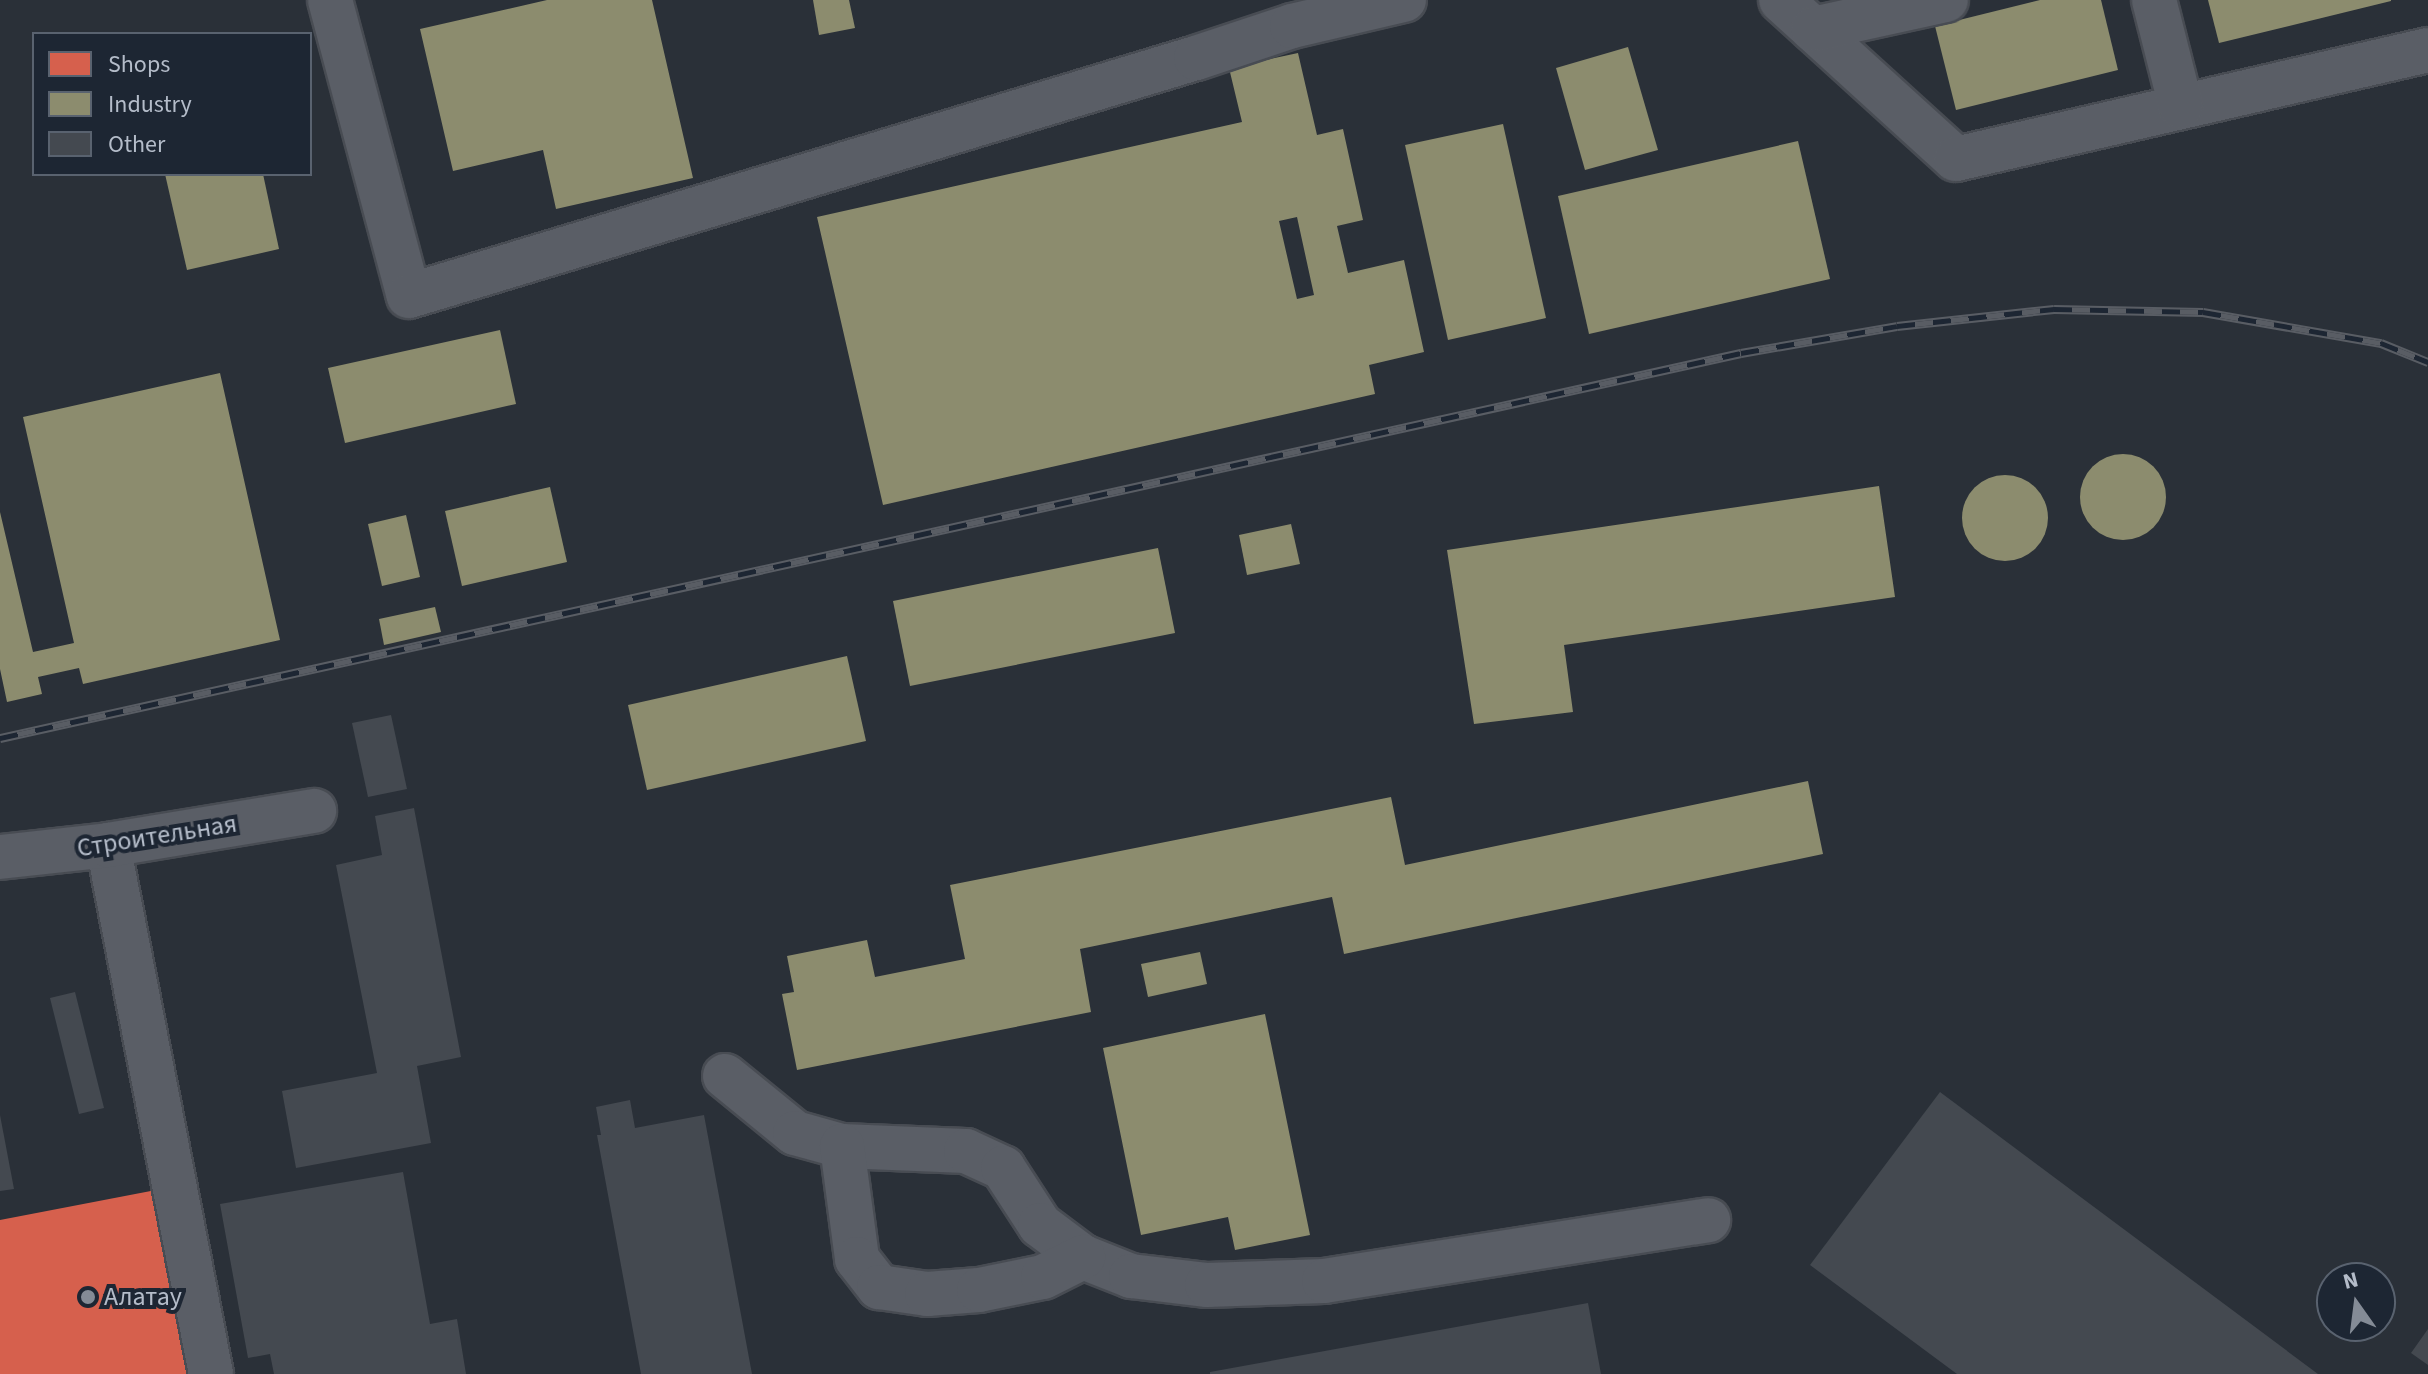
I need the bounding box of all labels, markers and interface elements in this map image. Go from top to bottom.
legend [32,32,312,176]
text: Shops [108,47,170,82]
text: Industry [108,87,192,122]
text: Other [108,127,165,162]
street label: Строительная [75,808,239,864]
north arrow [2316,1262,2396,1342]
text: N [2340,1263,2362,1298]
place label: Алатау [104,1281,182,1313]
marker: Алатау [79,1288,97,1306]

